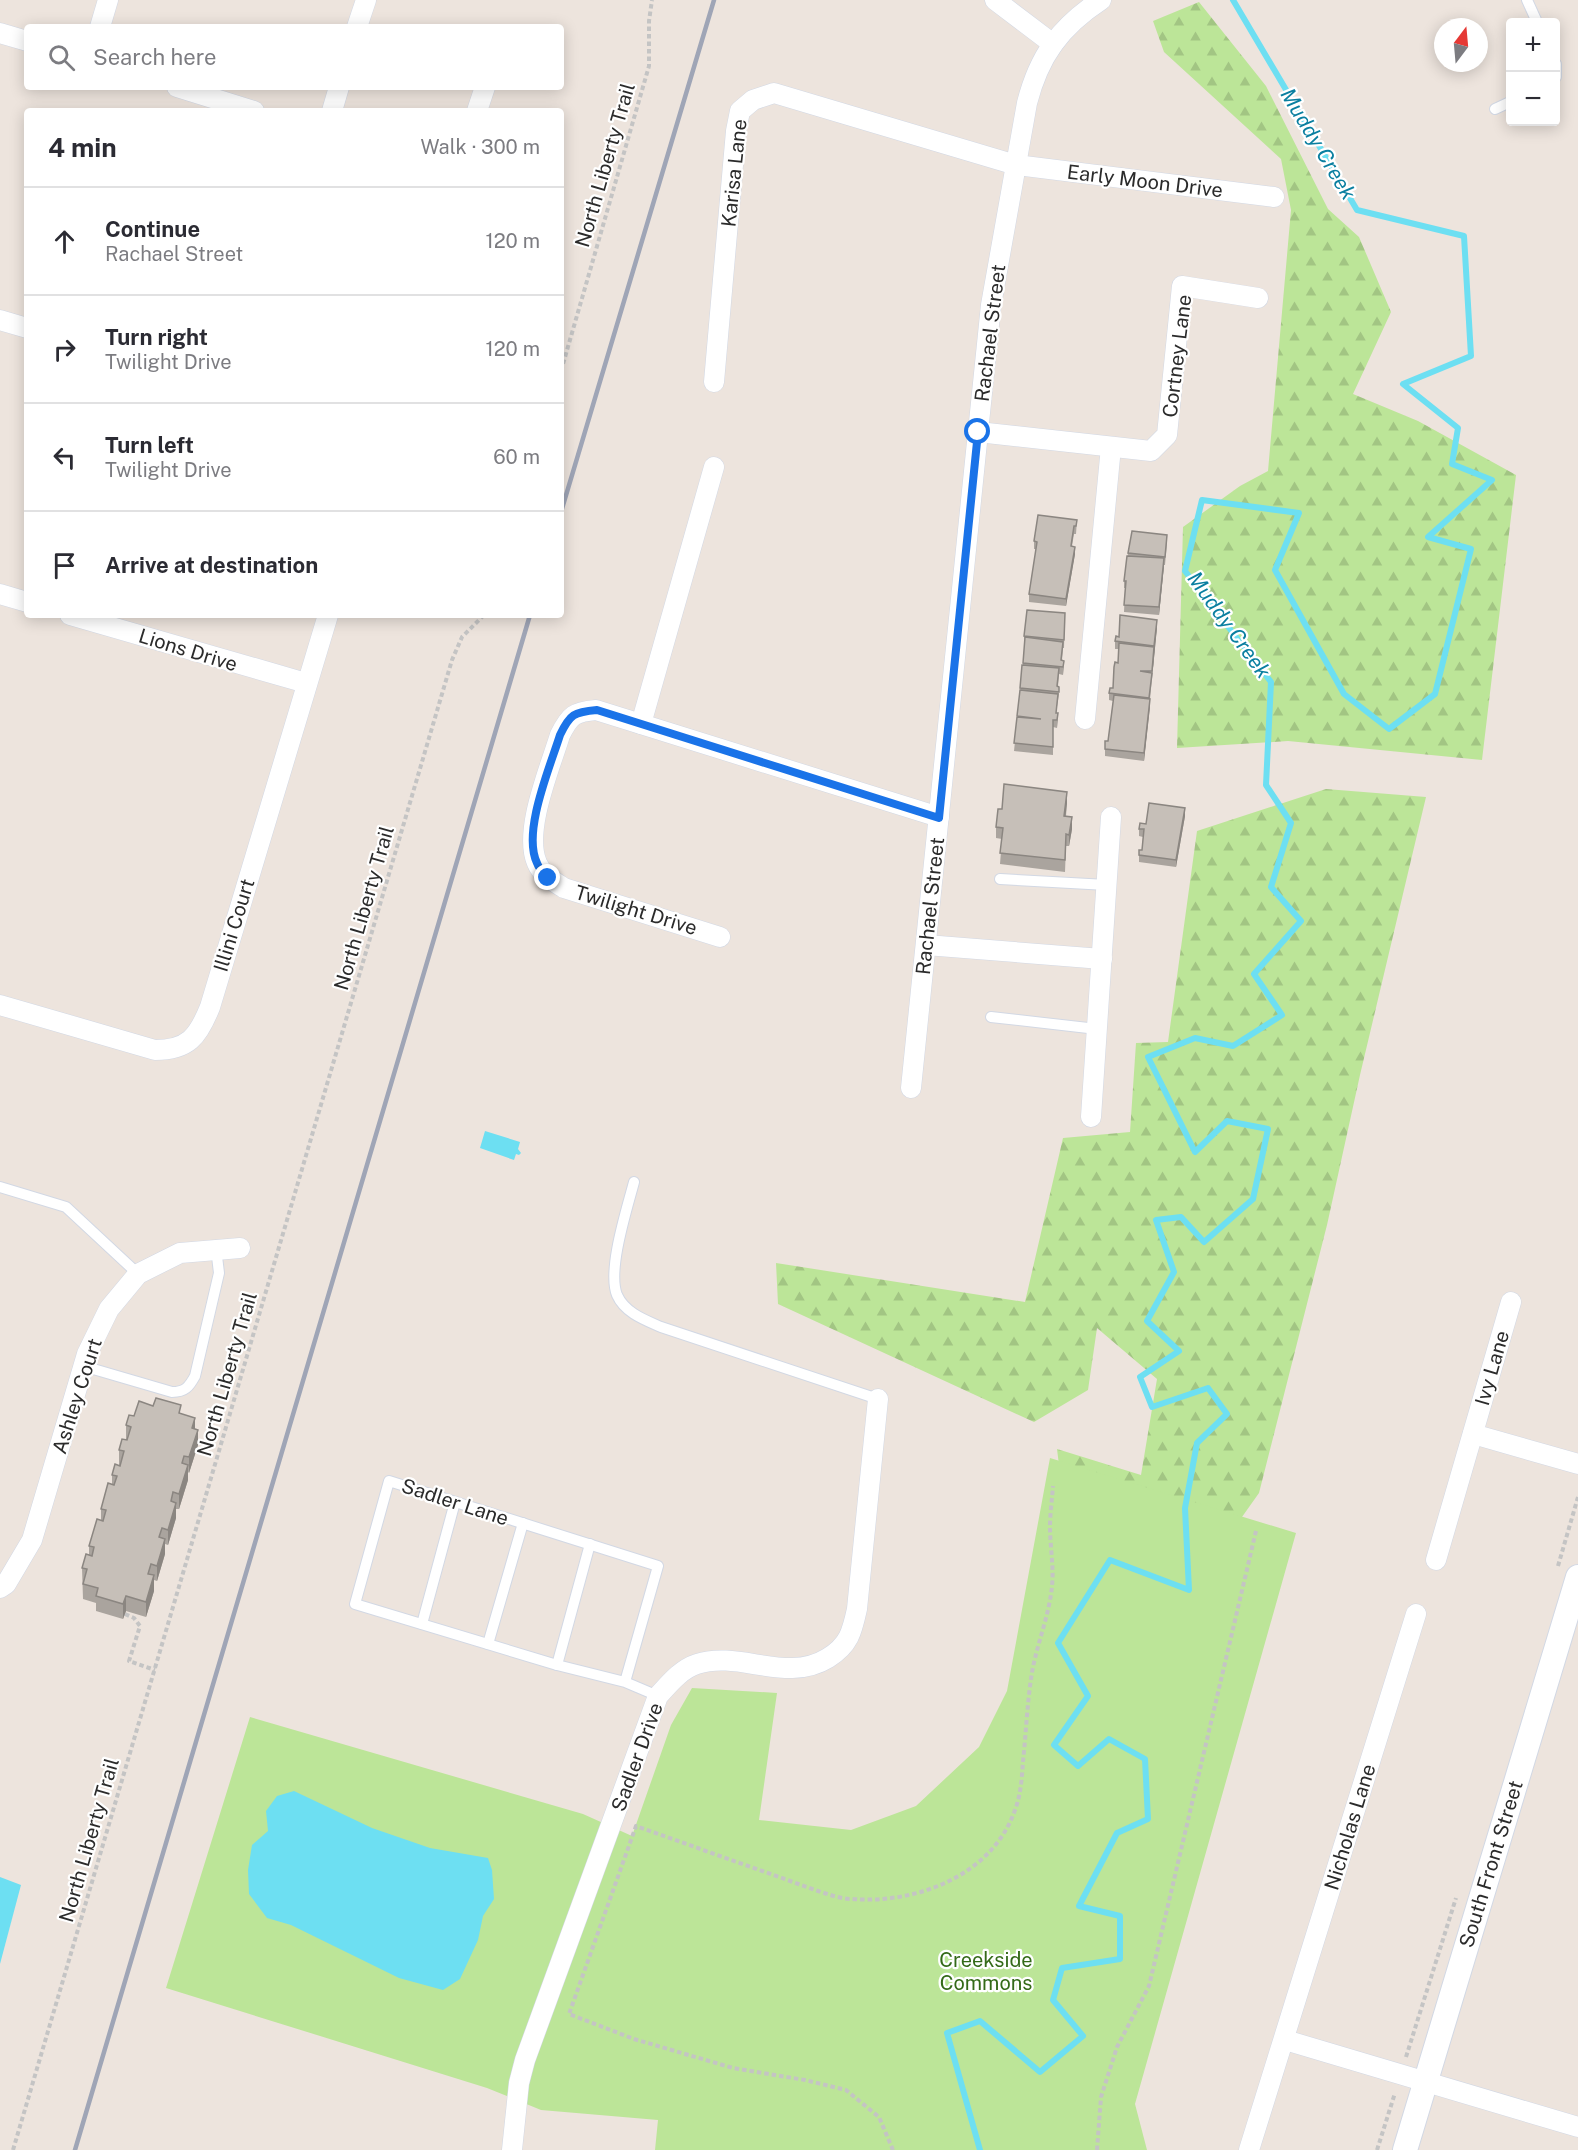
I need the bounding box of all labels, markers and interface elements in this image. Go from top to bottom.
north arrow [1434,18,1488,72]
map controls [1506,18,1560,126]
button: + [1506,18,1560,72]
search box [24,24,564,90]
icon: search [45,41,78,74]
text: Search here [93,44,217,70]
button: − [1506,72,1560,126]
street label: North Liberty Trail [570,80,640,250]
water label: Muddy Creek [1275,83,1362,205]
street label: Karisa Lane [716,118,752,228]
text: 4 min [48,132,117,163]
text: Walk · 300 m [420,135,540,159]
street label: Early Moon Drive [1066,160,1224,202]
text: Continue [105,216,200,242]
icon: ahead [48,225,81,258]
text: 120 m [486,229,540,253]
text: Rachael Street [105,242,243,266]
street label: Rachael Street [970,263,1010,403]
street label: Cortney Lane [1158,293,1196,419]
text: Turn right [105,324,208,350]
icon: right [48,333,81,366]
text: 120 m [486,337,540,361]
text: Twilight Drive [105,350,232,374]
route start [964,418,990,444]
text: Turn left [105,432,194,458]
icon: left [48,441,81,474]
text: 60 m [493,445,540,469]
text: Twilight Drive [105,458,232,482]
icon: arrive [48,549,81,582]
text: Arrive at destination [105,552,318,578]
water label: Muddy Creek [1182,567,1277,683]
street label: Lions Drive [136,624,240,676]
street label: North Liberty Trail [329,823,399,993]
street label: Rachael Street [911,836,949,976]
route end [534,864,560,890]
street label: Illini Court [209,876,259,974]
street label: Twilight Drive [572,880,700,940]
street label: North Liberty Trail [192,1289,262,1459]
street label: Ivy Lane [1470,1328,1514,1408]
street label: Ashley Court [47,1335,107,1457]
street label: Sadler Lane [398,1473,512,1531]
street label: Sadler Drive [606,1699,668,1815]
street label: North Liberty Trail [54,1755,124,1925]
street label: Nicholas Lane [1319,1761,1381,1893]
street label: South Front Street [1454,1778,1528,1950]
park label: Creekside Commons [939,1948,1033,1995]

